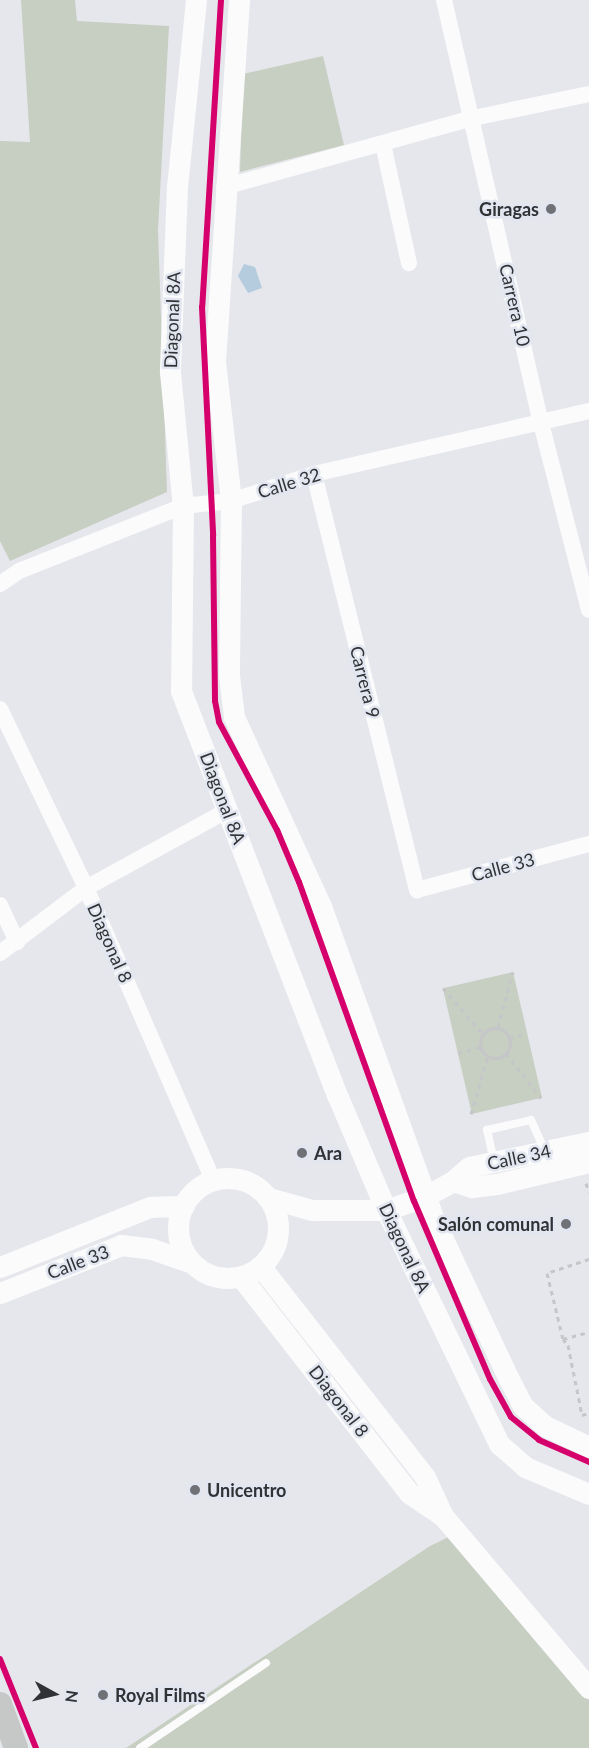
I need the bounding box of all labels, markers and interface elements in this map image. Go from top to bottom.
place label: Giragas [479,198,539,220]
marker: Giragas [544,202,558,216]
street label: Carrera 10 [495,262,535,348]
street label: Diagonal 8A [160,271,184,369]
street label: Calle 32 [255,463,323,503]
street label: Carrera 9 [346,644,384,720]
street label: Diagonal 8A [196,749,250,847]
street label: Calle 33 [469,848,537,886]
street label: Diagonal 8 [83,900,137,986]
street label: Calle 34 [485,1140,553,1174]
place label: Ara [314,1142,342,1164]
marker: Ara [295,1146,309,1160]
street label: Diagonal 8A [375,1200,435,1296]
place label: Salón comunal [438,1213,554,1235]
marker: Salón comunal [559,1217,573,1231]
street label: Calle 33 [44,1240,112,1284]
street label: Diagonal 8 [304,1361,374,1441]
place label: Unicentro [207,1479,286,1501]
marker: Unicentro [188,1483,202,1497]
north arrow [24,1664,84,1724]
place label: Royal Films [115,1684,205,1706]
marker: Royal Films [96,1688,110,1702]
text: N [62,1689,83,1704]

